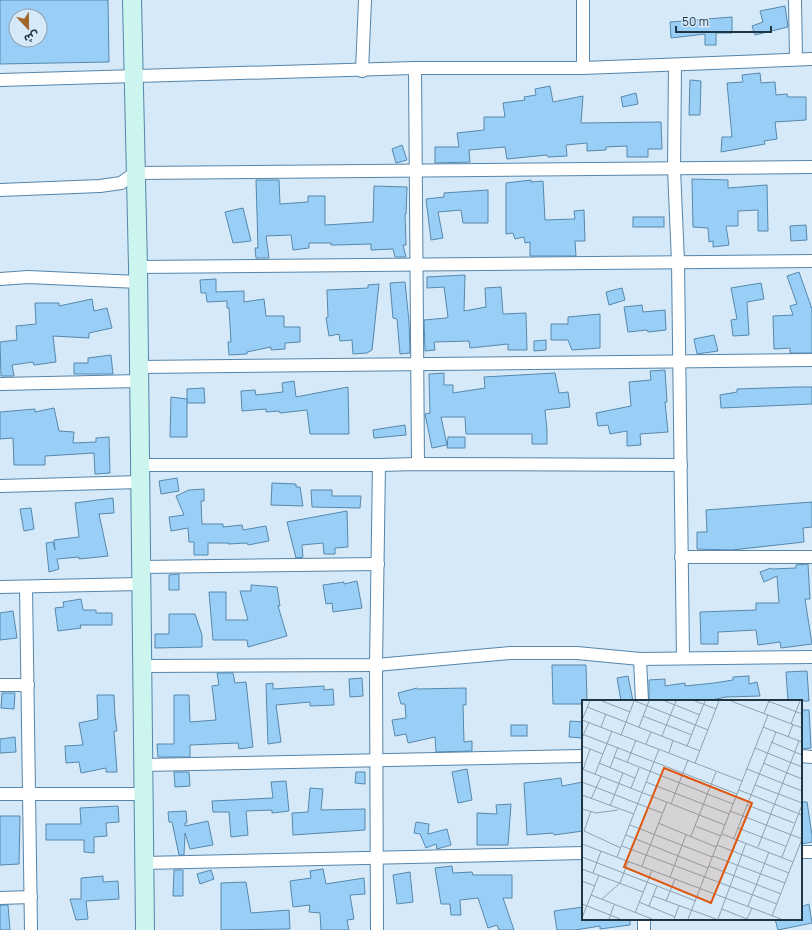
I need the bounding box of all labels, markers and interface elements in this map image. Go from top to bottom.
north arrow [8,8,48,48]
scale bar [676,8,771,34]
text: 50 m [682,13,709,30]
text: ش [22,28,42,48]
inset map [582,700,802,920]

